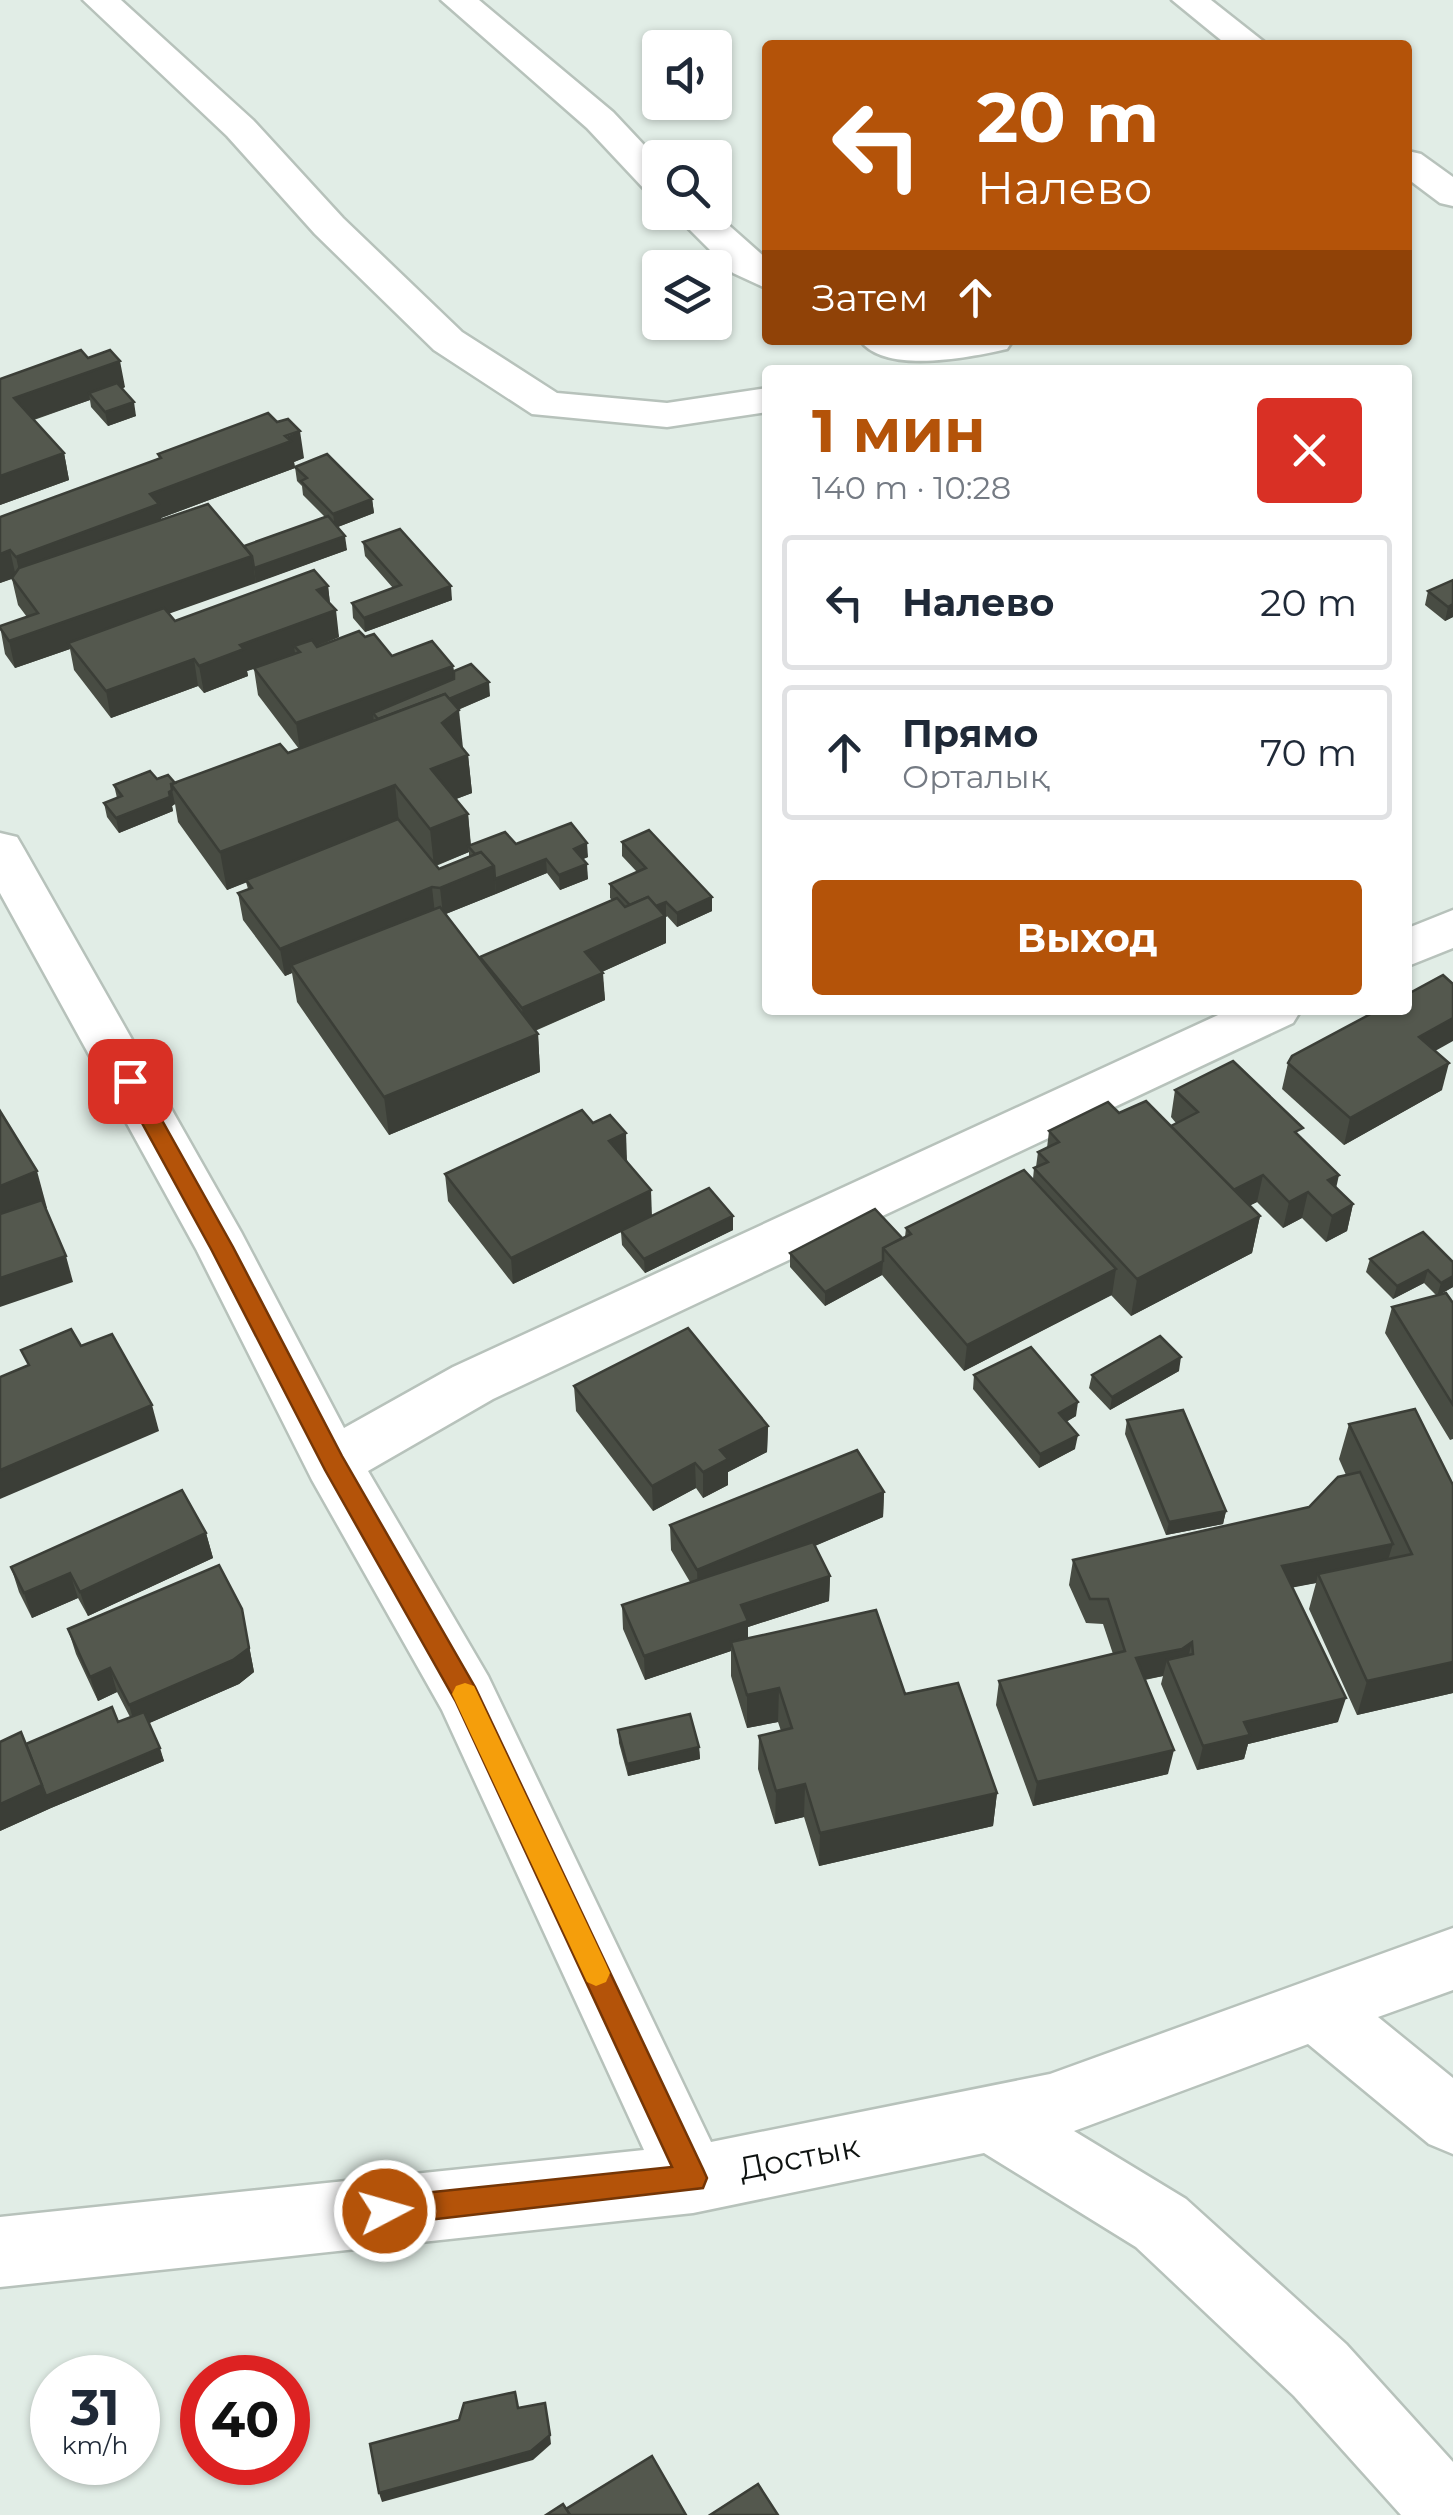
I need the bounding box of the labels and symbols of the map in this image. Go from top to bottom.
pin [88,1039,173,1124]
street label: Достык [735,2126,863,2188]
position arrow [333,2159,437,2263]
speed limit sign: 40 [180,2355,310,2485]

